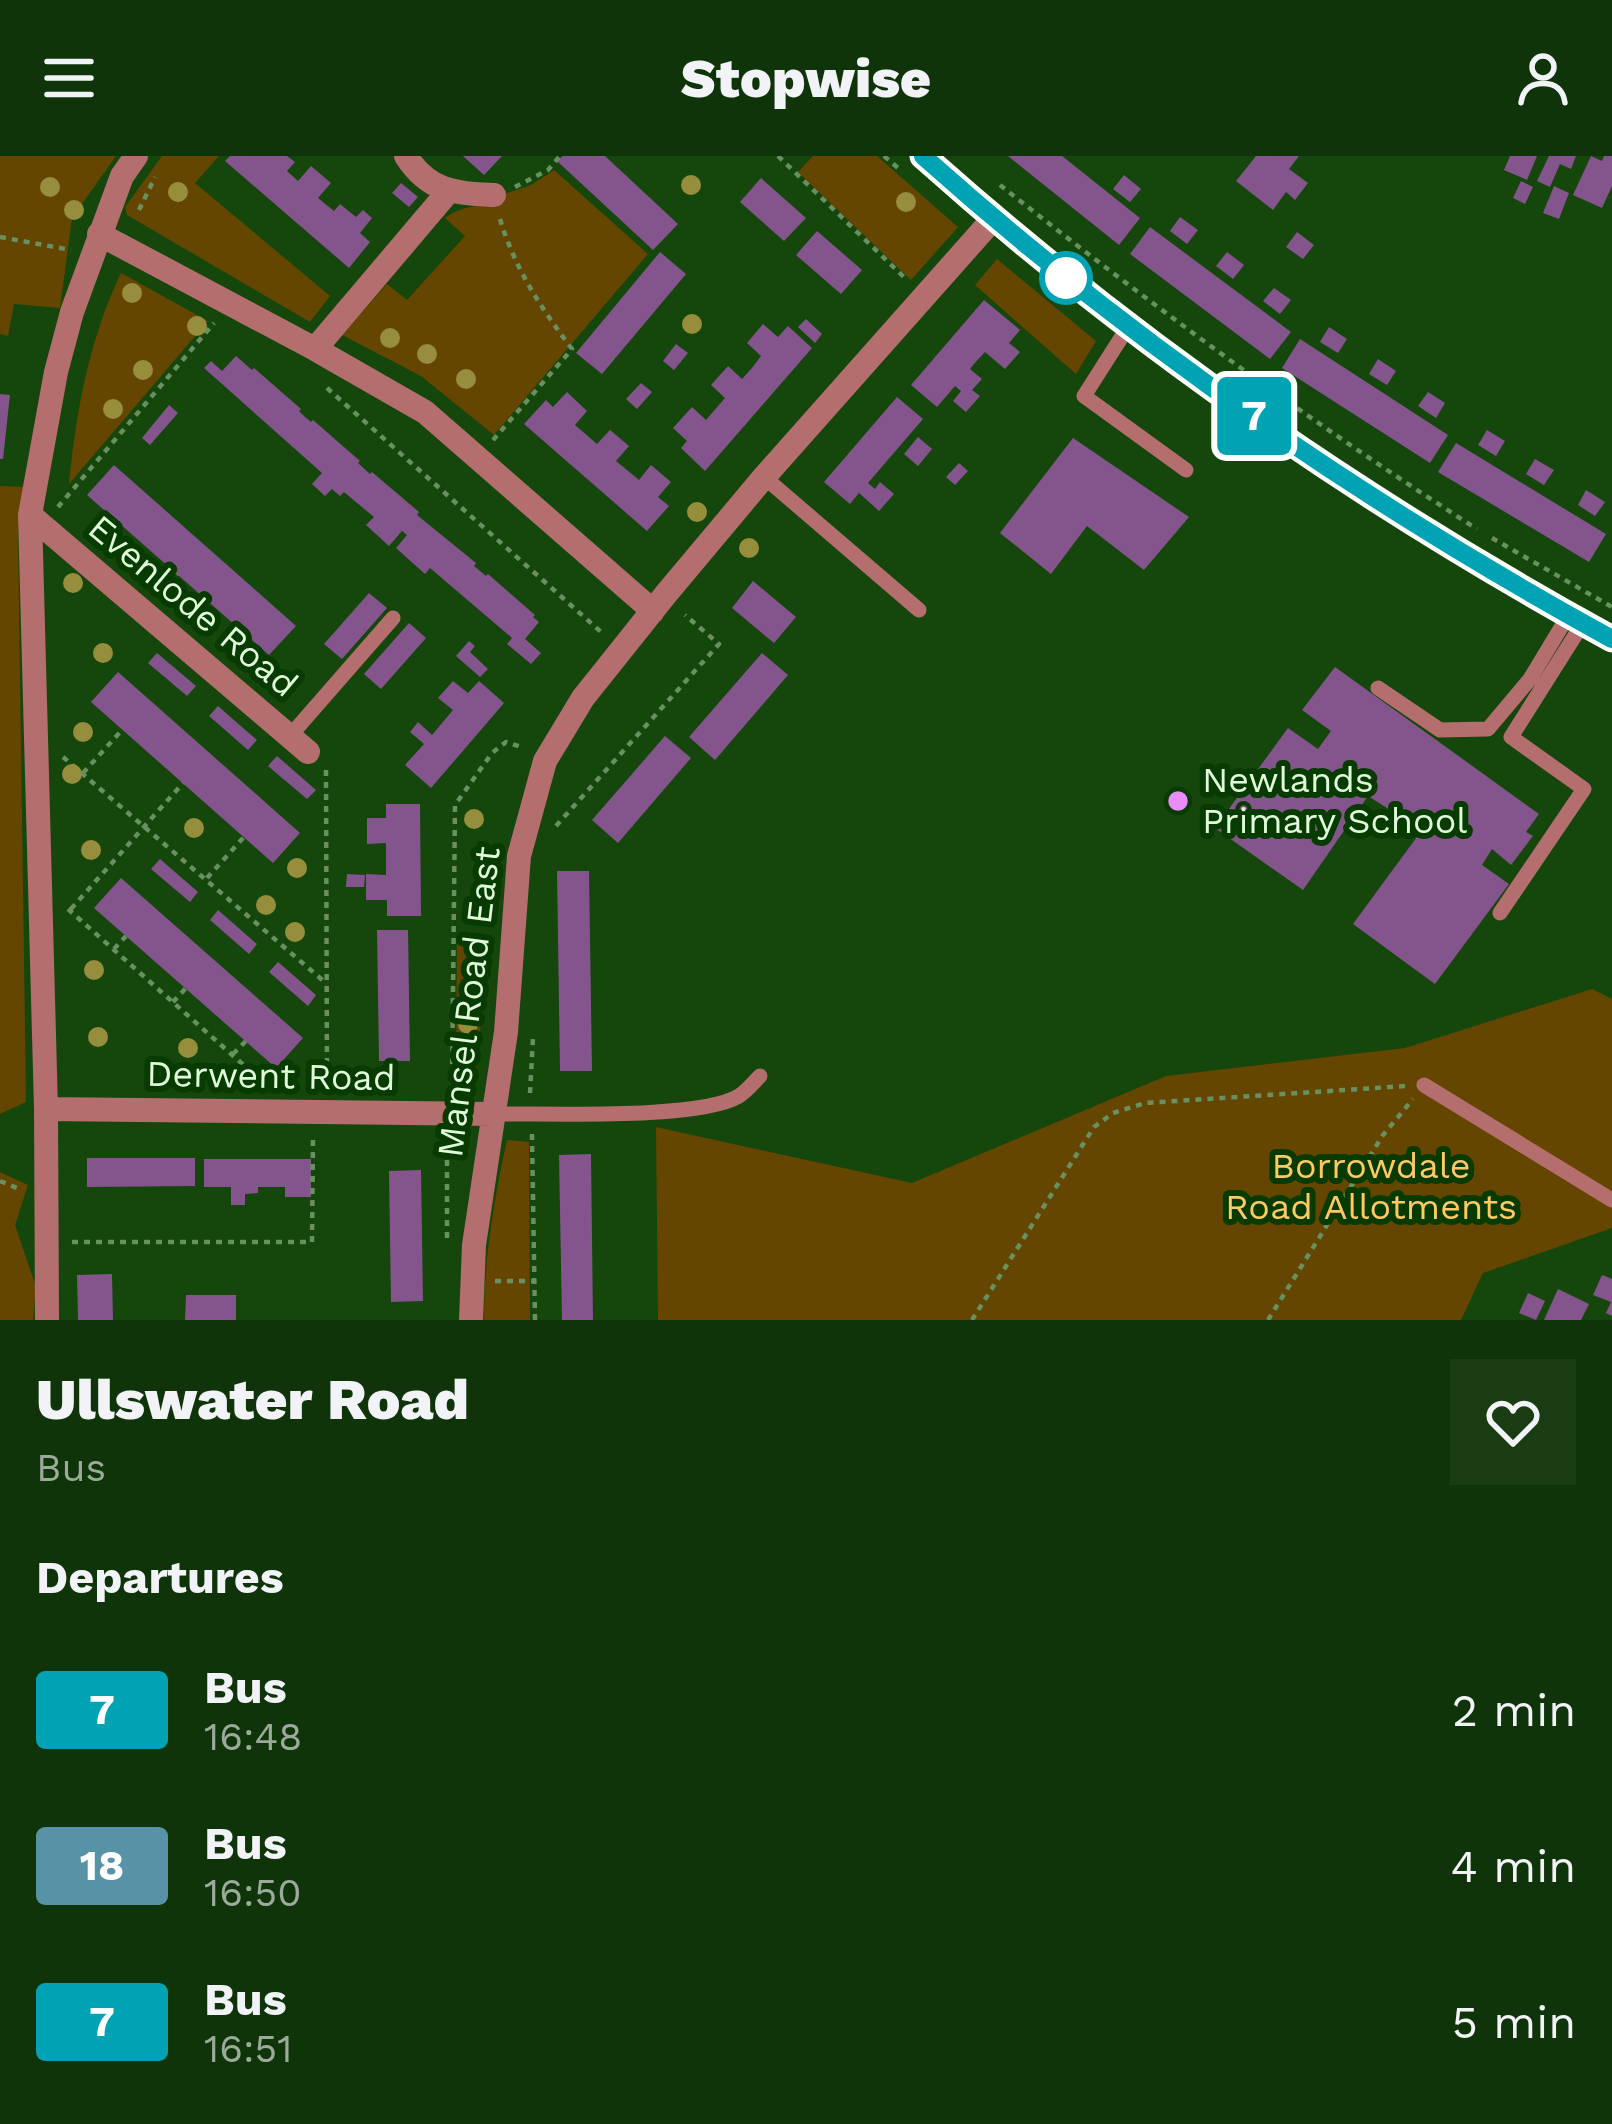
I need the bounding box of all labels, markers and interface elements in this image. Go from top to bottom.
icon: menu [36,45,102,111]
icon: person [1510,45,1576,111]
text: Stopwise [681,47,931,110]
unlabelled marker [1041,253,1091,303]
line badge: 7 [1215,377,1293,455]
text: 7 [1241,391,1267,440]
street label: Evenlode Road [80,506,306,706]
place label: Newlands Primary School [1202,759,1467,842]
marker: Newlands Primary School [1165,788,1191,814]
street label: Mansel Road East [429,844,509,1160]
street label: Derwent Road [146,1053,396,1099]
park label: Borrowdale Road Allotments [1225,1145,1517,1228]
button: heart [1450,1359,1576,1485]
text: Ullswater Road [36,1366,469,1433]
text: Bus [36,1445,106,1490]
text: Departures [36,1551,284,1604]
text: Bus [204,1661,287,1714]
text: 2 min [1452,1684,1576,1737]
text: 7 [89,1685,115,1734]
text: 16:48 [204,1714,302,1759]
text: Bus [204,1817,287,1870]
text: 4 min [1450,1840,1576,1893]
text: 18 [80,1841,124,1890]
text: 16:50 [204,1870,301,1915]
text: Bus [204,1973,287,2026]
text: 5 min [1452,1996,1576,2049]
text: 7 [89,1997,115,2046]
text: 16:51 [204,2026,292,2071]

